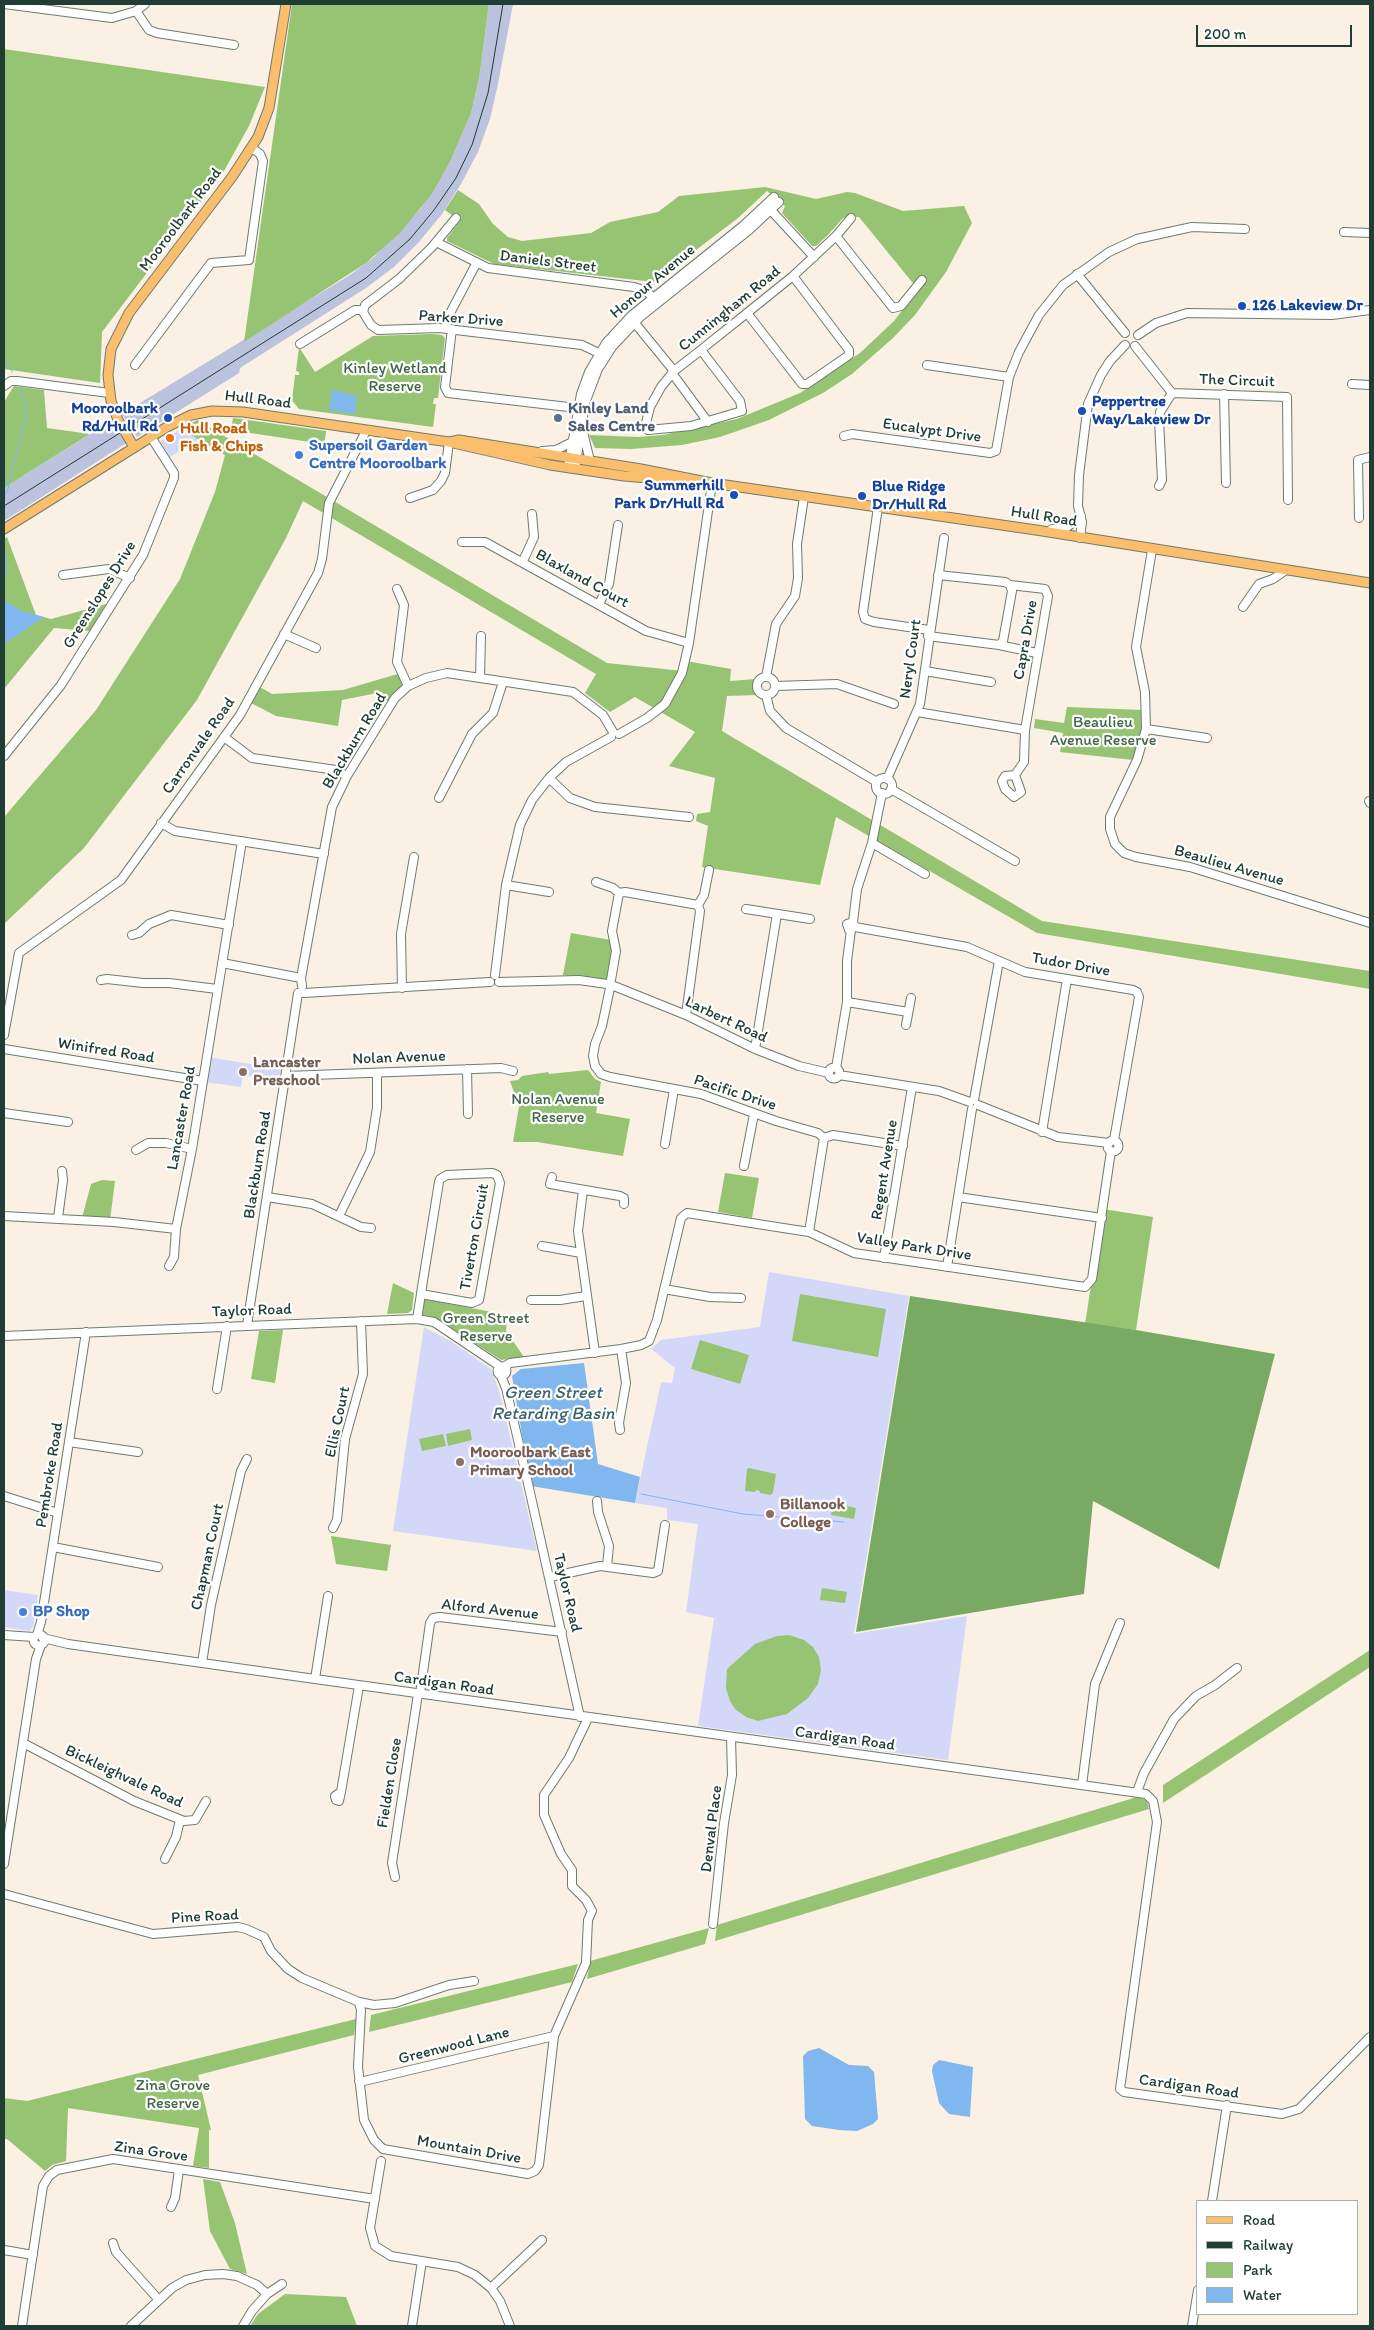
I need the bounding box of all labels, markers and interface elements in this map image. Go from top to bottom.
scale bar [1199,15,1355,47]
text: 200 m [1204,25,1246,43]
street label: Mooroolbark Road [136,164,226,276]
street label: Honour Avenue [607,241,699,323]
street label: Daniels Street [498,247,598,277]
street label: Cunningham Road [675,262,785,356]
place label: 126 Lakeview Dr [1252,296,1363,316]
marker: 126 Lakeview Dr [1236,300,1248,312]
street label: Parker Drive [418,306,504,332]
park label: Kinley Wetland Reserve [343,359,447,397]
street label: The Circuit [1199,370,1275,392]
street label: Hull Road [224,386,292,414]
place label: Peppertree Way/Lakeview Dr [1092,392,1210,430]
place label: Mooroolbark Rd/Hull Rd [71,399,158,437]
place label: Kinley Land Sales Centre [568,399,655,437]
marker: Peppertree Way/Lakeview Dr [1076,405,1088,417]
marker: Mooroolbark Rd/Hull Rd [162,412,174,424]
marker: Kinley Land Sales Centre [552,412,564,424]
street label: Eucalypt Drive [882,415,982,447]
place label: Hull Road Fish & Chips [180,419,263,457]
marker: Hull Road Fish & Chips [164,432,176,444]
place label: Supersoil Garden Centre Mooroolbark [309,436,446,474]
marker: Supersoil Garden Centre Mooroolbark [293,449,305,461]
place label: Summerhill Park Dr/Hull Rd [614,476,724,514]
place label: Blue Ridge Dr/Hull Rd [872,477,947,515]
marker: Summerhill Park Dr/Hull Rd [728,489,740,501]
marker: Blue Ridge Dr/Hull Rd [856,490,868,502]
street label: Hull Road [1009,502,1079,532]
street label: Greenslopes Drive [59,538,141,652]
street label: Blaxland Court [532,545,632,613]
street label: Capra Drive [1010,599,1042,681]
street label: Neryl Court [896,618,926,700]
street label: Blackburn Road [319,689,391,793]
street label: Carronvale Road [158,694,240,798]
park label: Beaulieu Avenue Reserve [1050,713,1156,751]
street label: Beaulieu Avenue [1172,841,1286,891]
street label: Tudor Drive [1030,949,1112,981]
street label: Larbert Road [682,992,770,1048]
street label: Winifred Road [56,1034,156,1068]
street label: Nolan Avenue [352,1047,446,1069]
place label: Lancaster Preschool [253,1053,321,1091]
street label: Lancaster Road [163,1064,201,1172]
marker: Lancaster Preschool [237,1066,249,1078]
street label: Pacific Drive [691,1071,779,1115]
park label: Nolan Avenue Reserve [511,1090,605,1128]
street label: Blackburn Road [240,1110,276,1220]
street label: Regent Avenue [868,1119,902,1221]
street label: Tiverton Circuit [456,1182,494,1292]
street label: Valley Park Drive [855,1228,973,1266]
street label: Taylor Road [212,1300,292,1322]
park label: Green Street Reserve [442,1309,530,1347]
water label: Green Street Retarding Basin [492,1382,614,1425]
street label: Ellis Court [321,1385,355,1459]
street label: Pembroke Road [32,1421,68,1529]
place label: Mooroolbark East Primary School [470,1443,591,1481]
marker: Mooroolbark East Primary School [454,1456,466,1468]
place label: Billanook College [780,1495,845,1533]
street label: Chapman Court [187,1502,229,1612]
marker: Billanook College [764,1508,776,1520]
street label: Taylor Road [549,1552,585,1634]
street label: Alford Avenue [440,1595,540,1625]
place label: BP Shop [33,1602,90,1622]
marker: BP Shop [17,1606,29,1618]
street label: Cardigan Road [393,1667,495,1701]
street label: Cardigan Road [794,1722,896,1756]
street label: Fielden Close [373,1737,407,1829]
street label: Bickleighvale Road [62,1741,186,1813]
street label: Denval Place [697,1784,727,1874]
street label: Pine Road [171,1906,239,1928]
street label: Greenwood Lane [396,2023,512,2069]
street label: Cardigan Road [1138,2070,1240,2104]
park label: Zina Grove Reserve [136,2076,210,2114]
street label: Mountain Drive [415,2131,523,2169]
street label: Zina Grove [113,2137,189,2167]
legend [1196,2200,1359,2315]
text: Road [1243,2211,1275,2229]
text: Railway [1243,2236,1293,2254]
text: Park [1243,2261,1273,2279]
text: Water [1243,2286,1281,2304]

